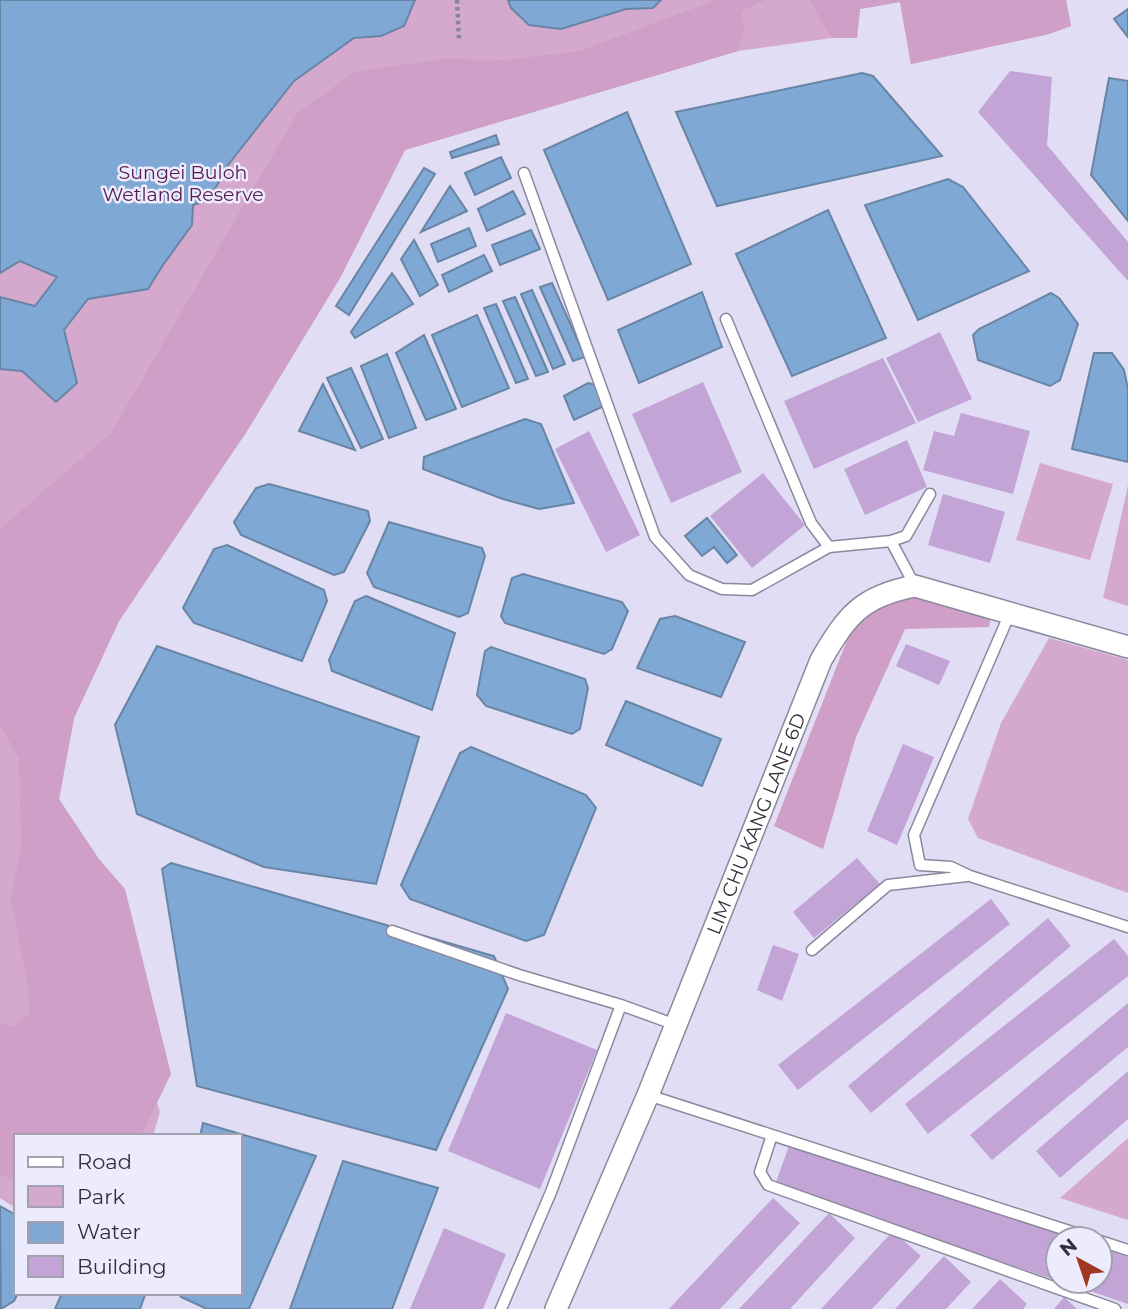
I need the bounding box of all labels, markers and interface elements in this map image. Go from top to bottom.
park label: Sungei Buloh Wetland Reserve [102,161,264,206]
street label: LIM CHU KANG LANE 6D [702,710,810,938]
legend [14,1134,242,1295]
text: Road [77,1149,132,1174]
text: Park [77,1184,125,1209]
text: Water [77,1219,141,1244]
north arrow [1044,1225,1114,1295]
text: N [1055,1234,1082,1261]
text: Building [77,1254,167,1279]

